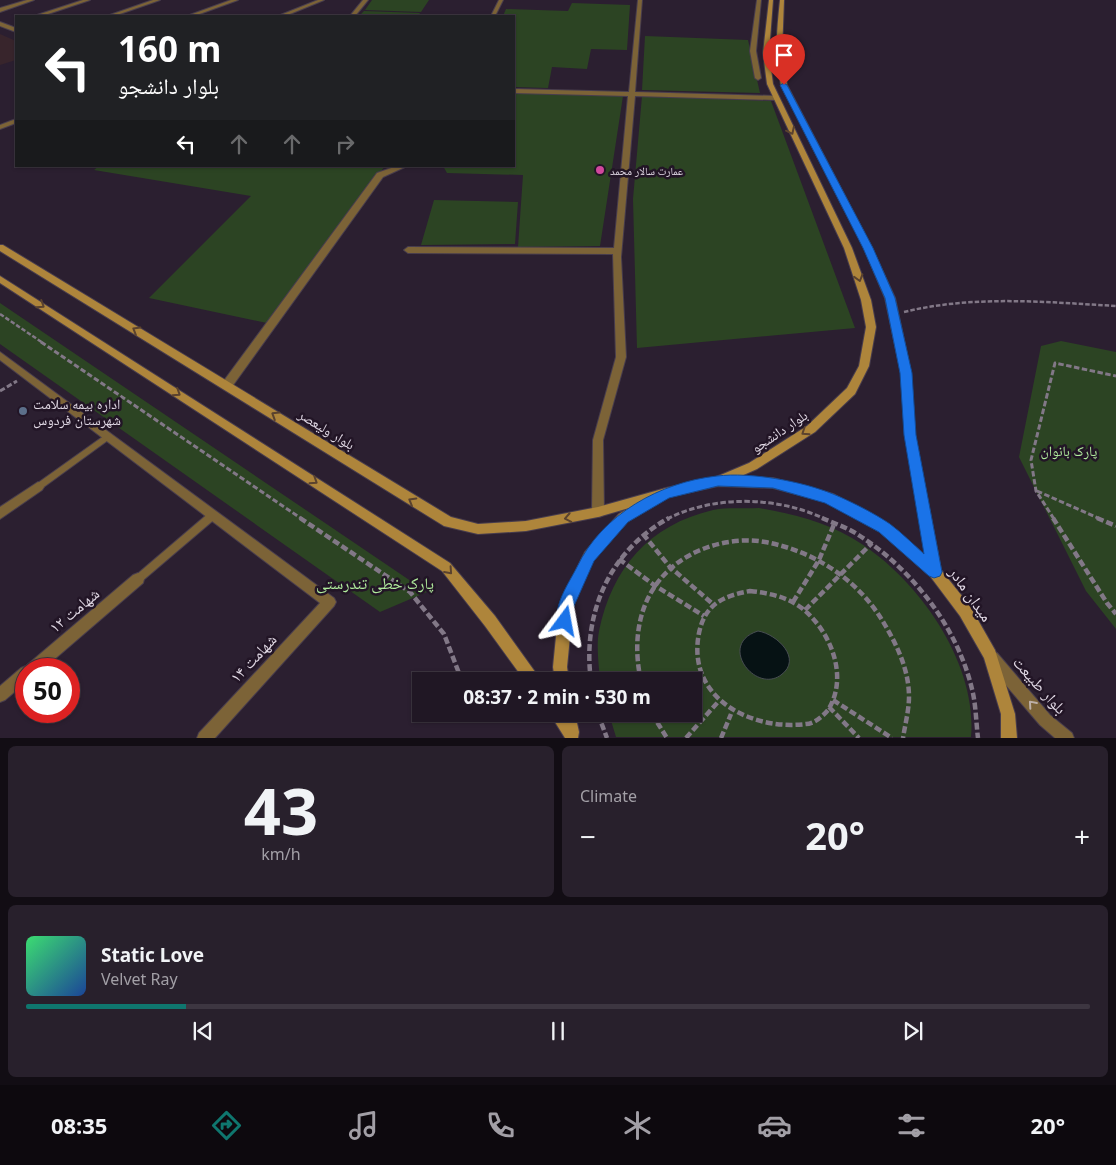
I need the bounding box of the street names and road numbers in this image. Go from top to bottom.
street label: بلوار ولیعصر [294,404,359,454]
street label: بلوار دانشجو [747,405,811,457]
street label: میدان مادر [944,561,998,626]
street label: شهامت ۱۲ [44,582,104,638]
street label: شهامت ۱۴ [225,629,281,687]
street label: بلوار طبیعت [1008,651,1072,719]

